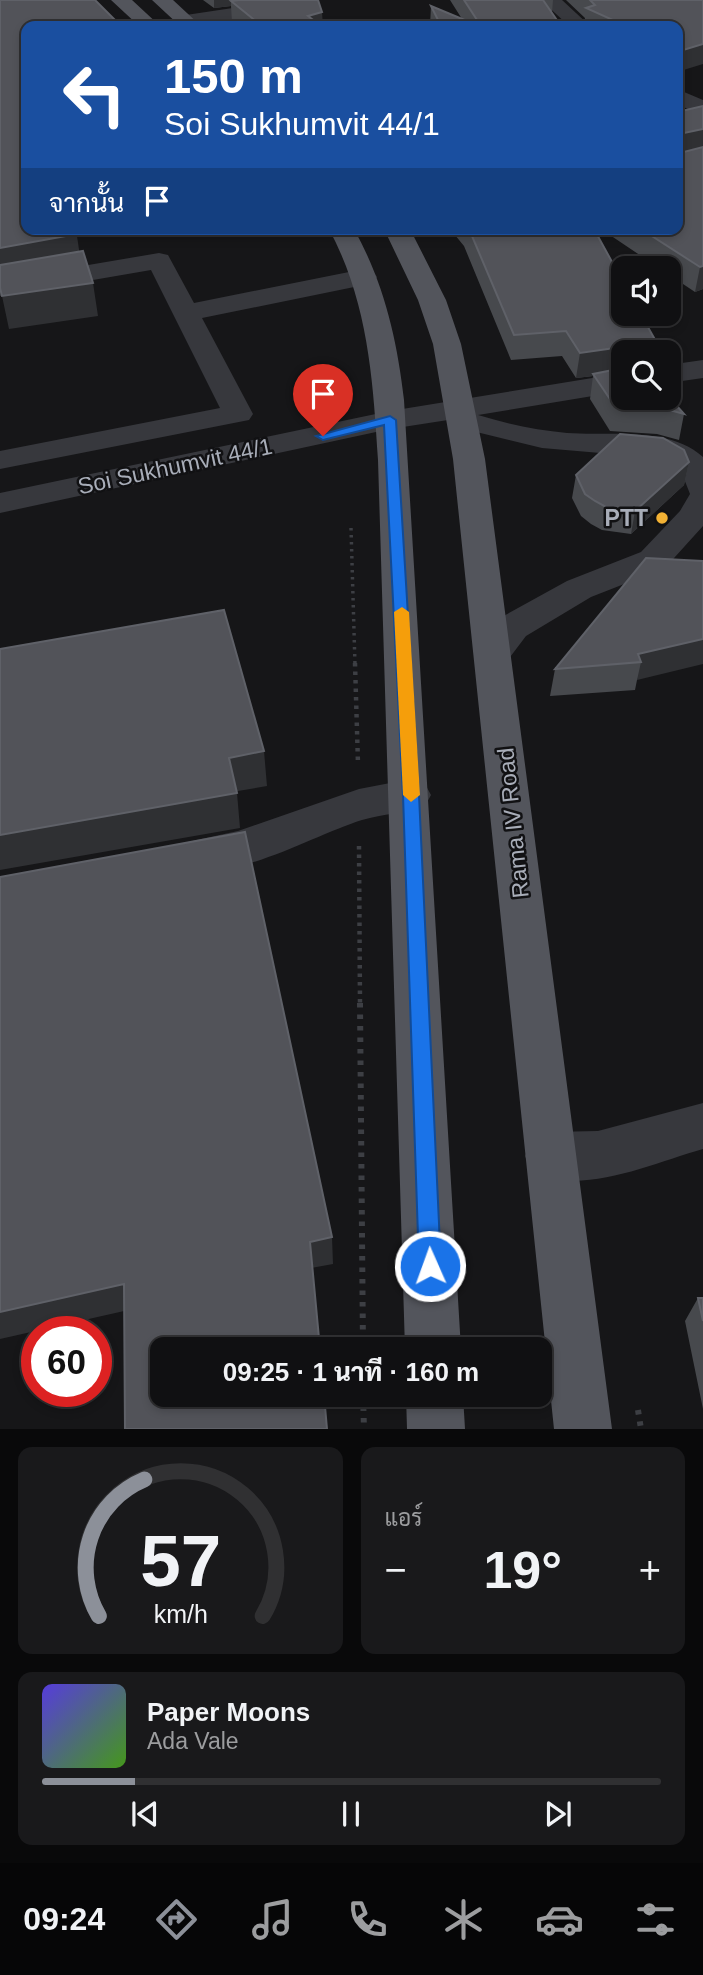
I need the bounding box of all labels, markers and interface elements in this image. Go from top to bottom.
icon: left [49,49,140,140]
text: 150 m [164,49,303,103]
text: Soi Sukhumvit 44/1 [164,106,440,142]
icon: arrive [138,182,176,220]
text: จากนั้น [49,188,124,218]
map controls [611,256,681,410]
button: sound [611,256,681,326]
button: search [611,340,681,410]
pin [293,364,353,436]
icon: arrive [304,375,342,413]
street label: Soi Sukhumvit 44/1 [75,433,275,499]
place label: PTT [605,505,648,531]
marker: PTT [654,510,670,526]
street label: Rama IV Road [492,747,534,899]
position arrow [393,1229,467,1303]
speed limit sign: 60 [21,1316,112,1407]
text: 09:25 · 1 นาที · 160 m [223,1357,479,1387]
text: แอร์ [385,1505,422,1531]
text: 57 [140,1521,221,1602]
text: 19° [483,1541,562,1599]
text: − [385,1549,407,1591]
text: + [639,1549,661,1591]
text: km/h [153,1600,207,1628]
text: Paper Moons [147,1697,310,1727]
text: Ada Vale [147,1728,239,1754]
icon: previous [126,1795,164,1833]
icon: pause [332,1795,370,1833]
icon: next [539,1795,577,1833]
icon: directions [152,1895,201,1944]
icon: music [248,1895,297,1944]
icon: phone [343,1895,392,1944]
icon: climate [439,1895,488,1944]
icon: car [535,1895,584,1944]
icon: filters [631,1895,680,1944]
text: 09:24 [23,1901,105,1937]

